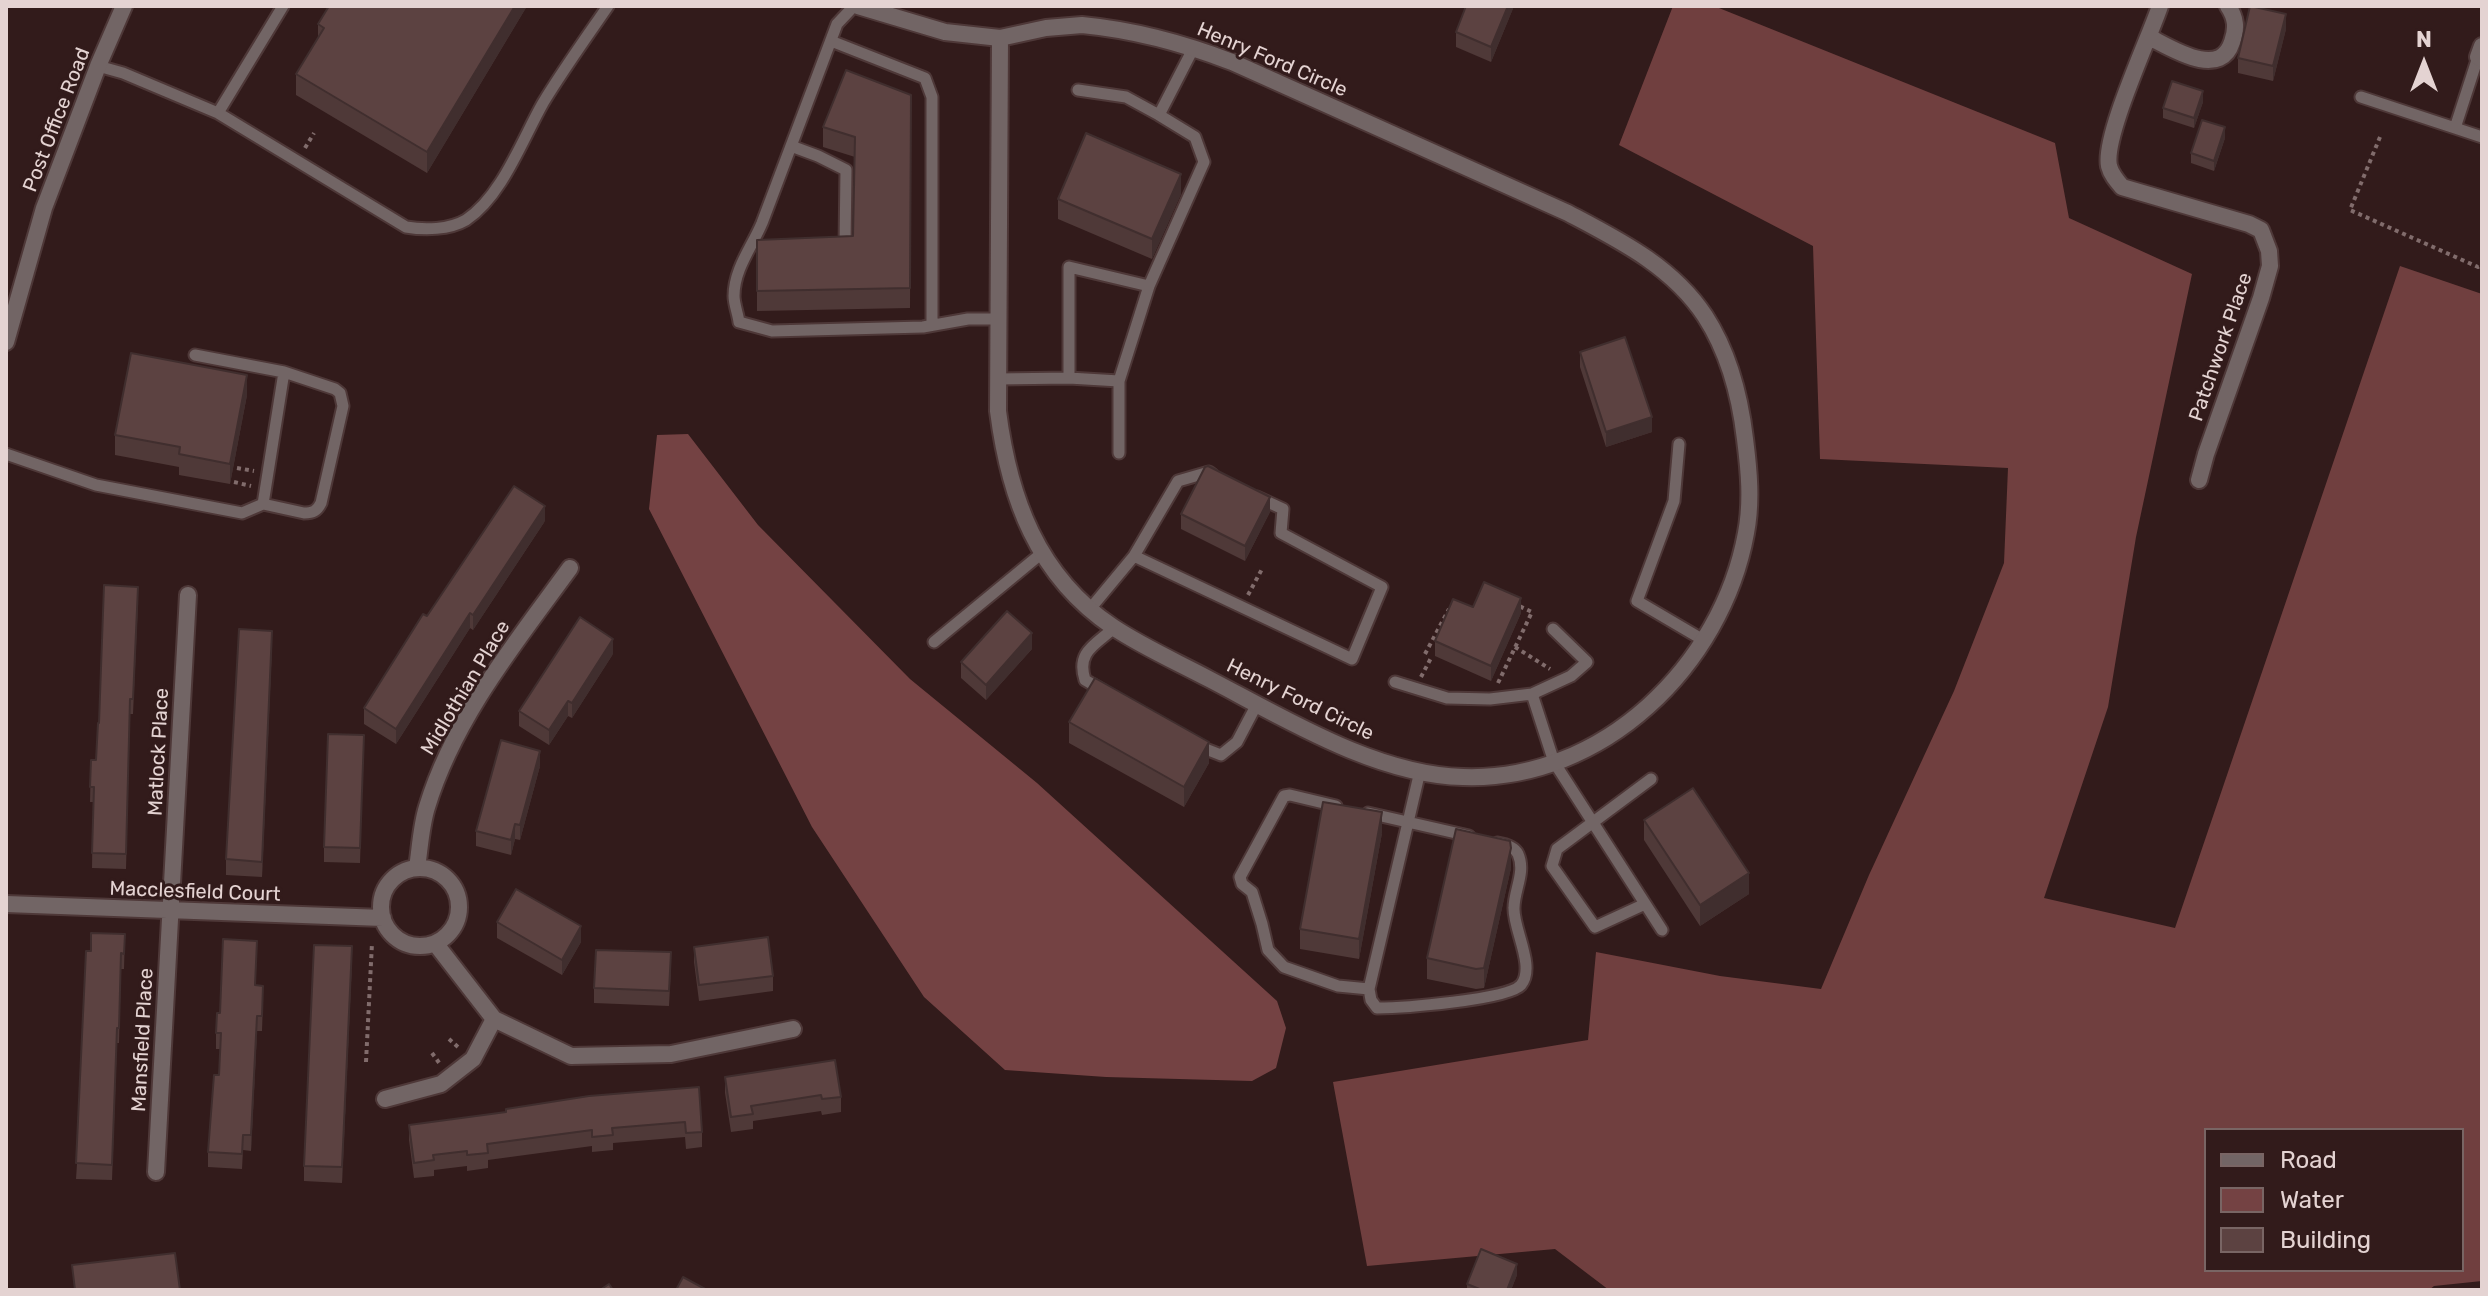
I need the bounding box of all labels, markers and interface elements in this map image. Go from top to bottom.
street label: Henry Ford Circle [1193,18,1351,102]
north arrow [2384,24,2464,104]
text: N [2416,26,2432,53]
street label: Post Office Road [19,45,95,195]
street label: Patchwork Place [2184,270,2258,424]
street label: Midlothian Place [416,616,516,760]
street label: Henry Ford Circle [1222,654,1378,746]
street label: Matlock Place [144,687,174,817]
street label: Macclesfield Court [109,877,281,907]
street label: Mansfield Place [127,967,159,1113]
legend [2204,1128,2464,1272]
text: Road [2280,1146,2337,1174]
text: Water [2280,1186,2344,1214]
text: Building [2280,1226,2371,1254]

